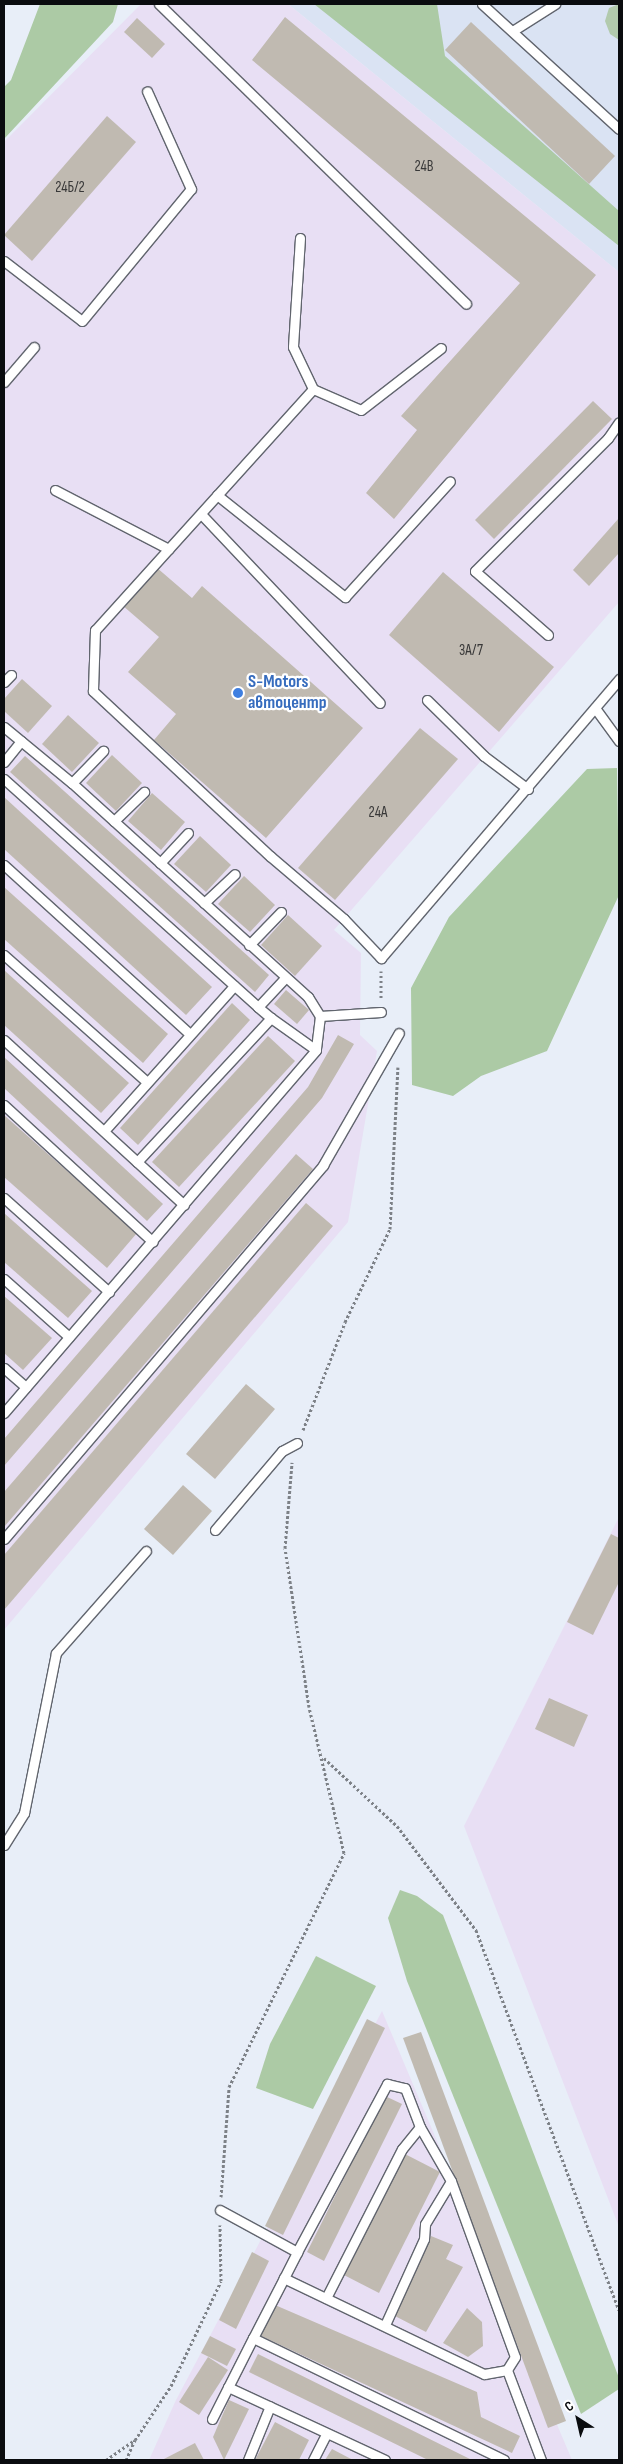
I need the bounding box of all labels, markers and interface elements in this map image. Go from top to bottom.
house number: 24В [414,158,434,176]
house number: 24Б/2 [55,179,85,197]
house number: 3А/7 [459,642,483,660]
place label: S-Motors автоцентр [248,672,326,714]
marker: S-Motors автоцентр [232,687,244,699]
house number: 24А [369,804,387,822]
north arrow [553,2394,603,2444]
text: С [561,2397,577,2415]

